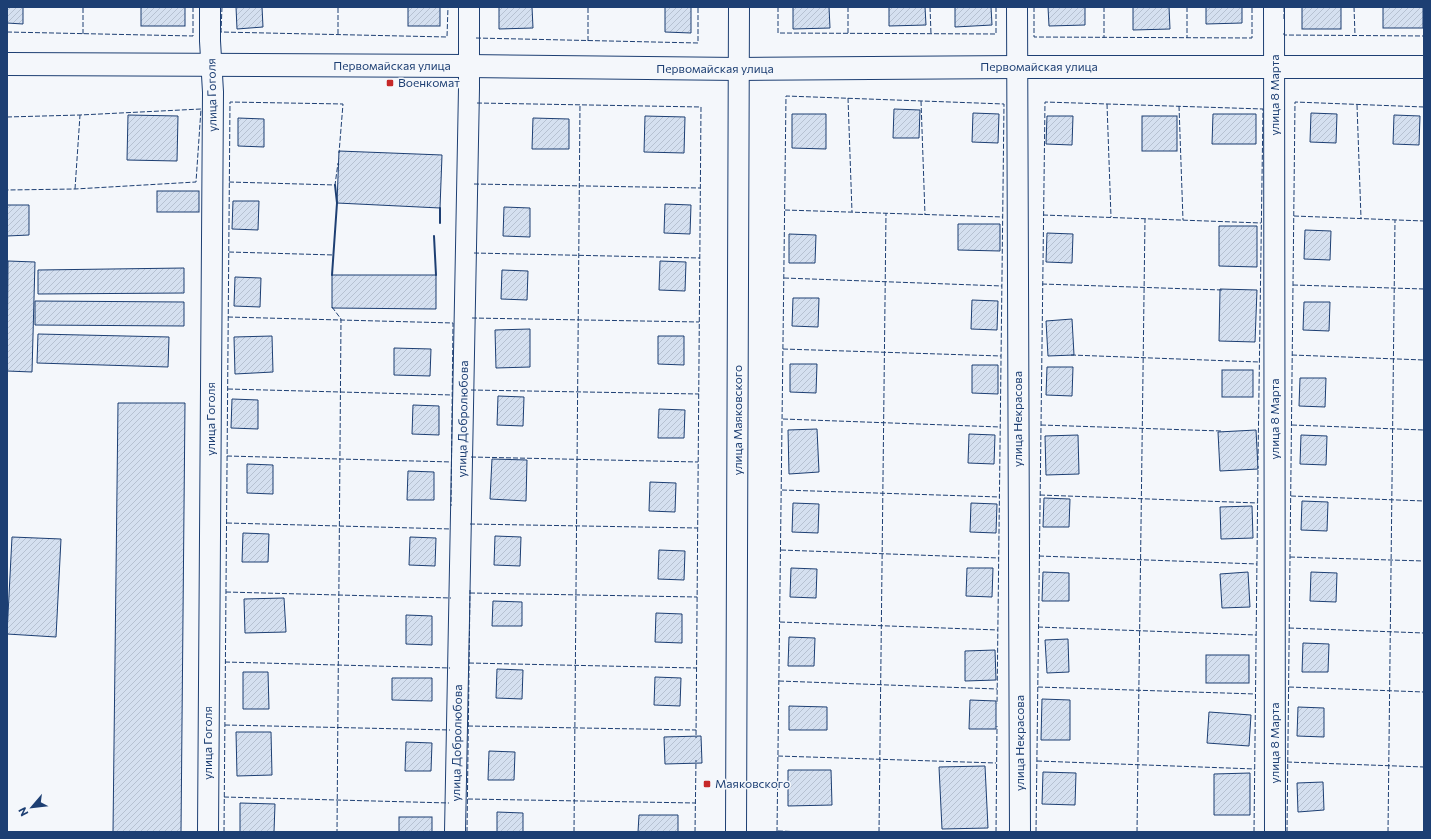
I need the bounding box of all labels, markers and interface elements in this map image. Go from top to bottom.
street label: улица 8 Марта [1267,54,1281,136]
street label: улица Гоголя [203,58,219,132]
street label: Первомайская улица [333,58,451,72]
street label: Первомайская улица [980,59,1098,73]
street label: Первомайская улица [656,61,774,75]
place label: Военкомат [398,75,460,89]
marker: Военкомат [385,78,395,88]
street label: улица Добролюбова [454,360,470,478]
street label: улица Маяковского [730,365,744,475]
street label: улица Некрасова [1010,371,1024,467]
street label: улица 8 Марта [1267,378,1281,460]
street label: улица Гоголя [203,382,217,456]
street label: улица Добролюбова [448,684,464,802]
street label: улица Некрасова [1012,695,1026,791]
street label: улица 8 Марта [1267,702,1281,784]
street label: улица Гоголя [200,706,214,780]
place label: Маяковского [715,776,790,790]
marker: Маяковского [702,779,712,789]
north arrow [12,787,52,827]
text: N [15,805,30,819]

